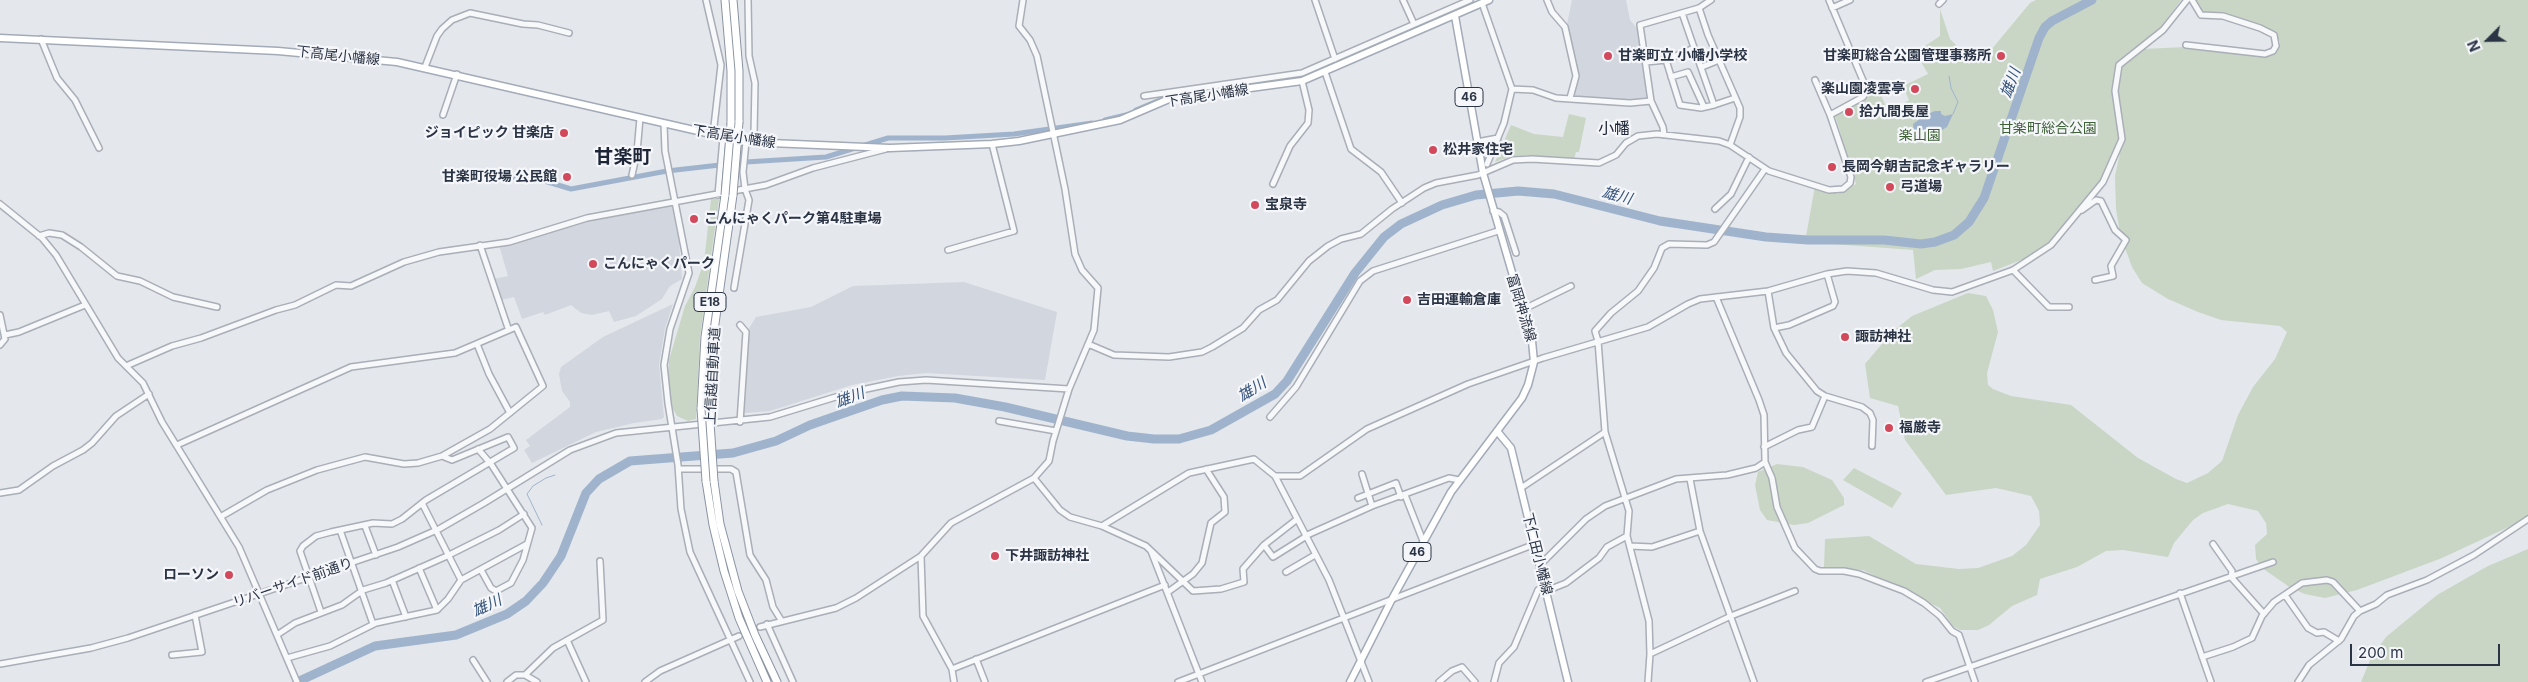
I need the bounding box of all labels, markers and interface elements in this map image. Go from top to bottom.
north arrow [2463,15,2513,65]
text: N [2464,38,2484,54]
street label: 下高尾小幡線 [295,43,381,69]
place label: 甘楽町立 小幡小学校 [1618,48,1747,64]
place label: 甘楽町総合公園管理事務所 [1823,48,1991,64]
marker: 甘楽町立 小幡小学校 [1602,50,1614,62]
marker: 甘楽町総合公園管理事務所 [1995,50,2007,62]
water label: 雄川 [1997,66,2025,100]
street label: 下高尾小幡線 [1164,81,1250,111]
place label: 楽山園凌雲亭 [1821,81,1905,97]
marker: 楽山園凌雲亭 [1909,83,1921,95]
road number: 46 [1455,88,1483,106]
place label: 拾九間長屋 [1859,104,1929,120]
marker: 拾九間長屋 [1843,106,1855,118]
district label: 小幡 [1598,119,1630,139]
park label: 甘楽町総合公園 [1999,121,2097,137]
street label: 下高尾小幡線 [691,122,777,152]
place label: ジョイピック 甘楽店 [425,125,554,141]
marker: ジョイピック 甘楽店 [558,127,570,139]
park label: 楽山園 [1899,128,1941,144]
place label: 松井家住宅 [1443,142,1513,158]
marker: 松井家住宅 [1427,144,1439,156]
district label: 甘楽町 [595,146,651,168]
place label: 長岡今朝吉記念ギャラリー [1842,159,2010,175]
marker: 長岡今朝吉記念ギャラリー [1826,161,1838,173]
place label: 甘楽町役場 公民館 [442,169,557,185]
marker: 甘楽町役場 公民館 [561,171,573,183]
place label: 弓道場 [1900,179,1942,195]
marker: 弓道場 [1884,181,1896,193]
water label: 雄川 [1600,183,1634,209]
place label: 宝泉寺 [1265,197,1307,213]
marker: 宝泉寺 [1249,199,1261,211]
place label: こんにゃくパーク第4駐車場 [704,211,881,227]
marker: こんにゃくパーク第4駐車場 [688,213,700,225]
place label: こんにゃくパーク [603,256,715,272]
marker: こんにゃくパーク [587,258,599,270]
street label: 富岡神流線 [1503,272,1539,344]
road number: E18 [694,292,726,312]
place label: 吉田運輸倉庫 [1417,292,1501,308]
marker: 吉田運輸倉庫 [1401,294,1413,306]
street label: 上信越自動車道 [702,327,724,425]
place label: 諏訪神社 [1855,329,1911,345]
marker: 諏訪神社 [1839,331,1851,343]
water label: 雄川 [1235,374,1269,406]
water label: 雄川 [833,384,867,412]
place label: 福厳寺 [1899,420,1941,436]
marker: 福厳寺 [1883,422,1895,434]
street label: 下仁田小幡線 [1519,511,1555,597]
road number: 46 [1403,542,1431,562]
place label: 下井諏訪神社 [1005,548,1089,564]
marker: 下井諏訪神社 [989,550,1001,562]
street label: リバーサイド前通り [231,555,355,611]
place label: ローソン [163,567,219,583]
marker: ローソン [223,569,235,581]
water label: 雄川 [470,592,504,620]
scale bar [2353,634,2503,666]
text: 200 m [2358,643,2403,662]

